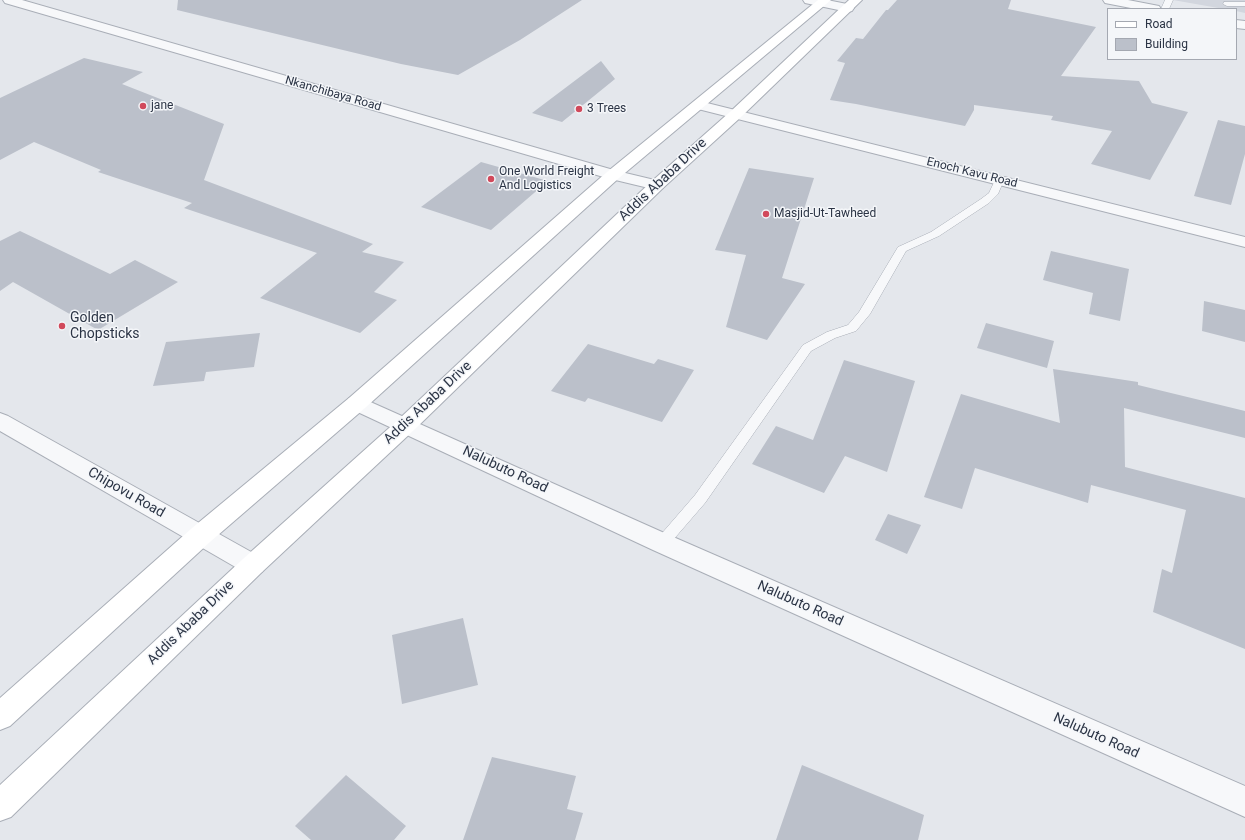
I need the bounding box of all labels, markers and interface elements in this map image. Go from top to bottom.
legend [1107,8,1237,60]
text: Road [1145,17,1173,31]
text: Building [1145,37,1188,51]
street label: Nkanchibaya Road [283,73,383,115]
place label: jane [151,99,173,113]
marker: jane [138,101,148,111]
place label: 3 Trees [587,102,626,116]
marker: 3 Trees [574,104,584,114]
street label: Addis Ababa Drive [616,135,710,225]
street label: Enoch Kavu Road [925,155,1019,191]
place label: One World Freight And Logistics [499,165,594,193]
marker: One World Freight And Logistics [486,174,496,184]
place label: Masjid-Ut-Tawheed [774,207,876,221]
marker: Masjid-Ut-Tawheed [761,209,771,219]
place label: Golden Chopsticks [70,310,140,342]
marker: Golden Chopsticks [57,321,67,331]
street label: Addis Ababa Drive [381,358,475,448]
street label: Nalubuto Road [460,443,550,497]
street label: Chipovu Road [85,464,167,522]
street label: Addis Ababa Drive [144,577,238,669]
street label: Nalubuto Road [754,578,846,630]
street label: Nalubuto Road [1050,710,1142,762]

